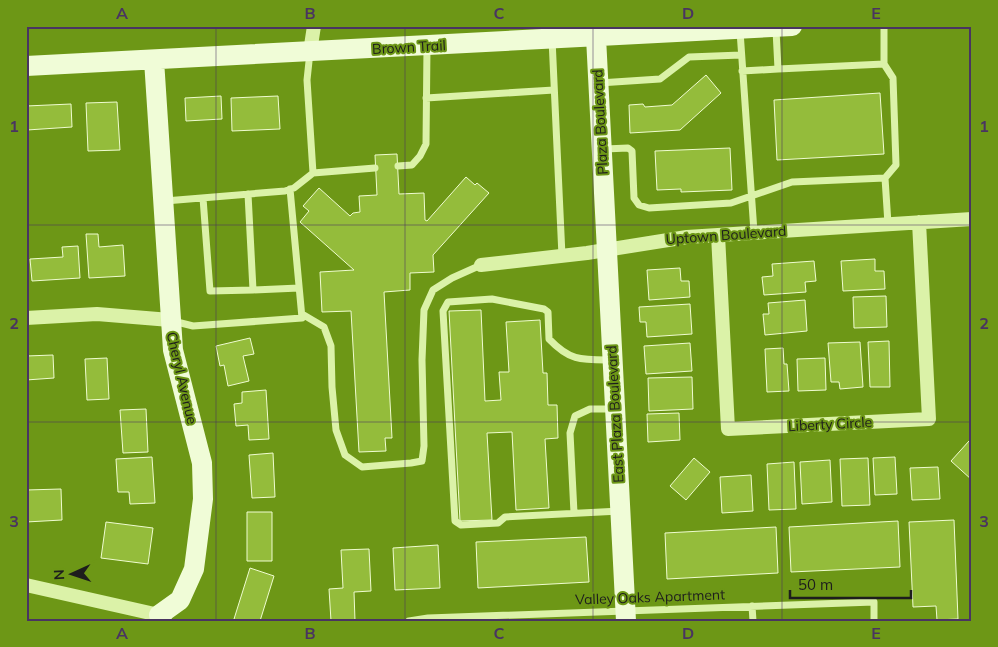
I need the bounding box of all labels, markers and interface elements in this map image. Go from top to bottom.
text: A [116,3,128,23]
text: B [304,3,316,23]
text: C [494,3,505,23]
text: D [682,3,694,23]
text: E [871,3,881,23]
street label: Brown Trail [372,36,446,58]
street label: Plaza Boulevard [588,69,612,175]
text: 1 [9,116,19,136]
text: 1 [979,116,989,136]
street label: Uptown Boulevard [665,222,787,248]
text: 2 [9,313,19,333]
text: 2 [979,313,989,333]
street label: Cheryl Avenue [163,330,201,426]
street label: East Plaza Boulevard [602,345,628,483]
street label: Liberty Circle [787,413,873,435]
text: 3 [9,511,19,531]
text: 3 [979,511,989,531]
north arrow [48,550,98,600]
scale bar [790,567,912,599]
text: N [50,569,68,580]
text: 50 m [798,575,833,594]
street label: Valley Oaks Apartment [575,585,725,609]
text: A [116,623,128,643]
text: B [304,623,316,643]
text: C [494,623,505,643]
text: D [682,623,694,643]
text: E [871,623,881,643]

